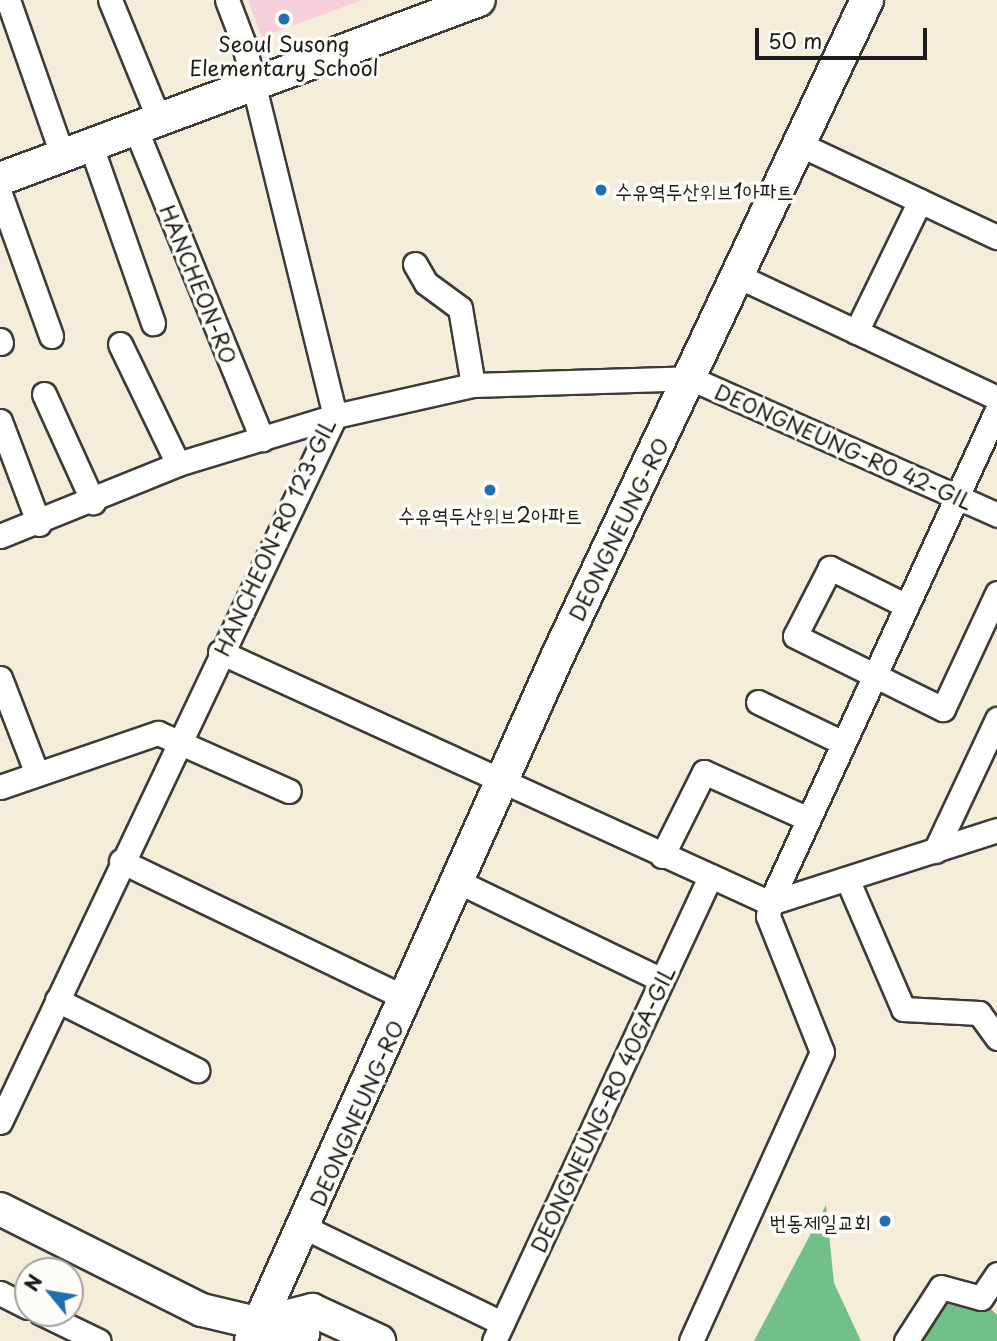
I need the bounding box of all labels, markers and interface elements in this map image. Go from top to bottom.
marker: Seoul Susong Elementary School [276,11,292,27]
scale bar [759,14,930,58]
text: 50 m [768,24,822,56]
place label: Seoul Susong Elementary School [189,30,379,80]
place label: 수유역두산위브1아파트 [615,177,793,203]
marker: 수유역두산위브1아파트 [593,182,609,198]
street label: HANCHEON-RO [156,201,242,367]
street label: DEONGNEUNG-RO 42-GIL [710,377,978,515]
street label: HANCHEON-RO 123-GIL [207,413,341,661]
street label: DEONGNEUNG-RO [563,433,673,625]
marker: 수유역두산위브2아파트 [482,482,498,498]
place label: 수유역두산위브2아파트 [398,501,582,527]
street label: DEONGNEUNG-RO 40GA-GIL [524,960,680,1258]
street label: DEONGNEUNG-RO [304,1016,408,1210]
place label: 번동제일교회 [770,1208,871,1234]
marker: 번동제일교회 [877,1213,893,1229]
north arrow [14,1257,84,1327]
text: N [17,1269,48,1296]

